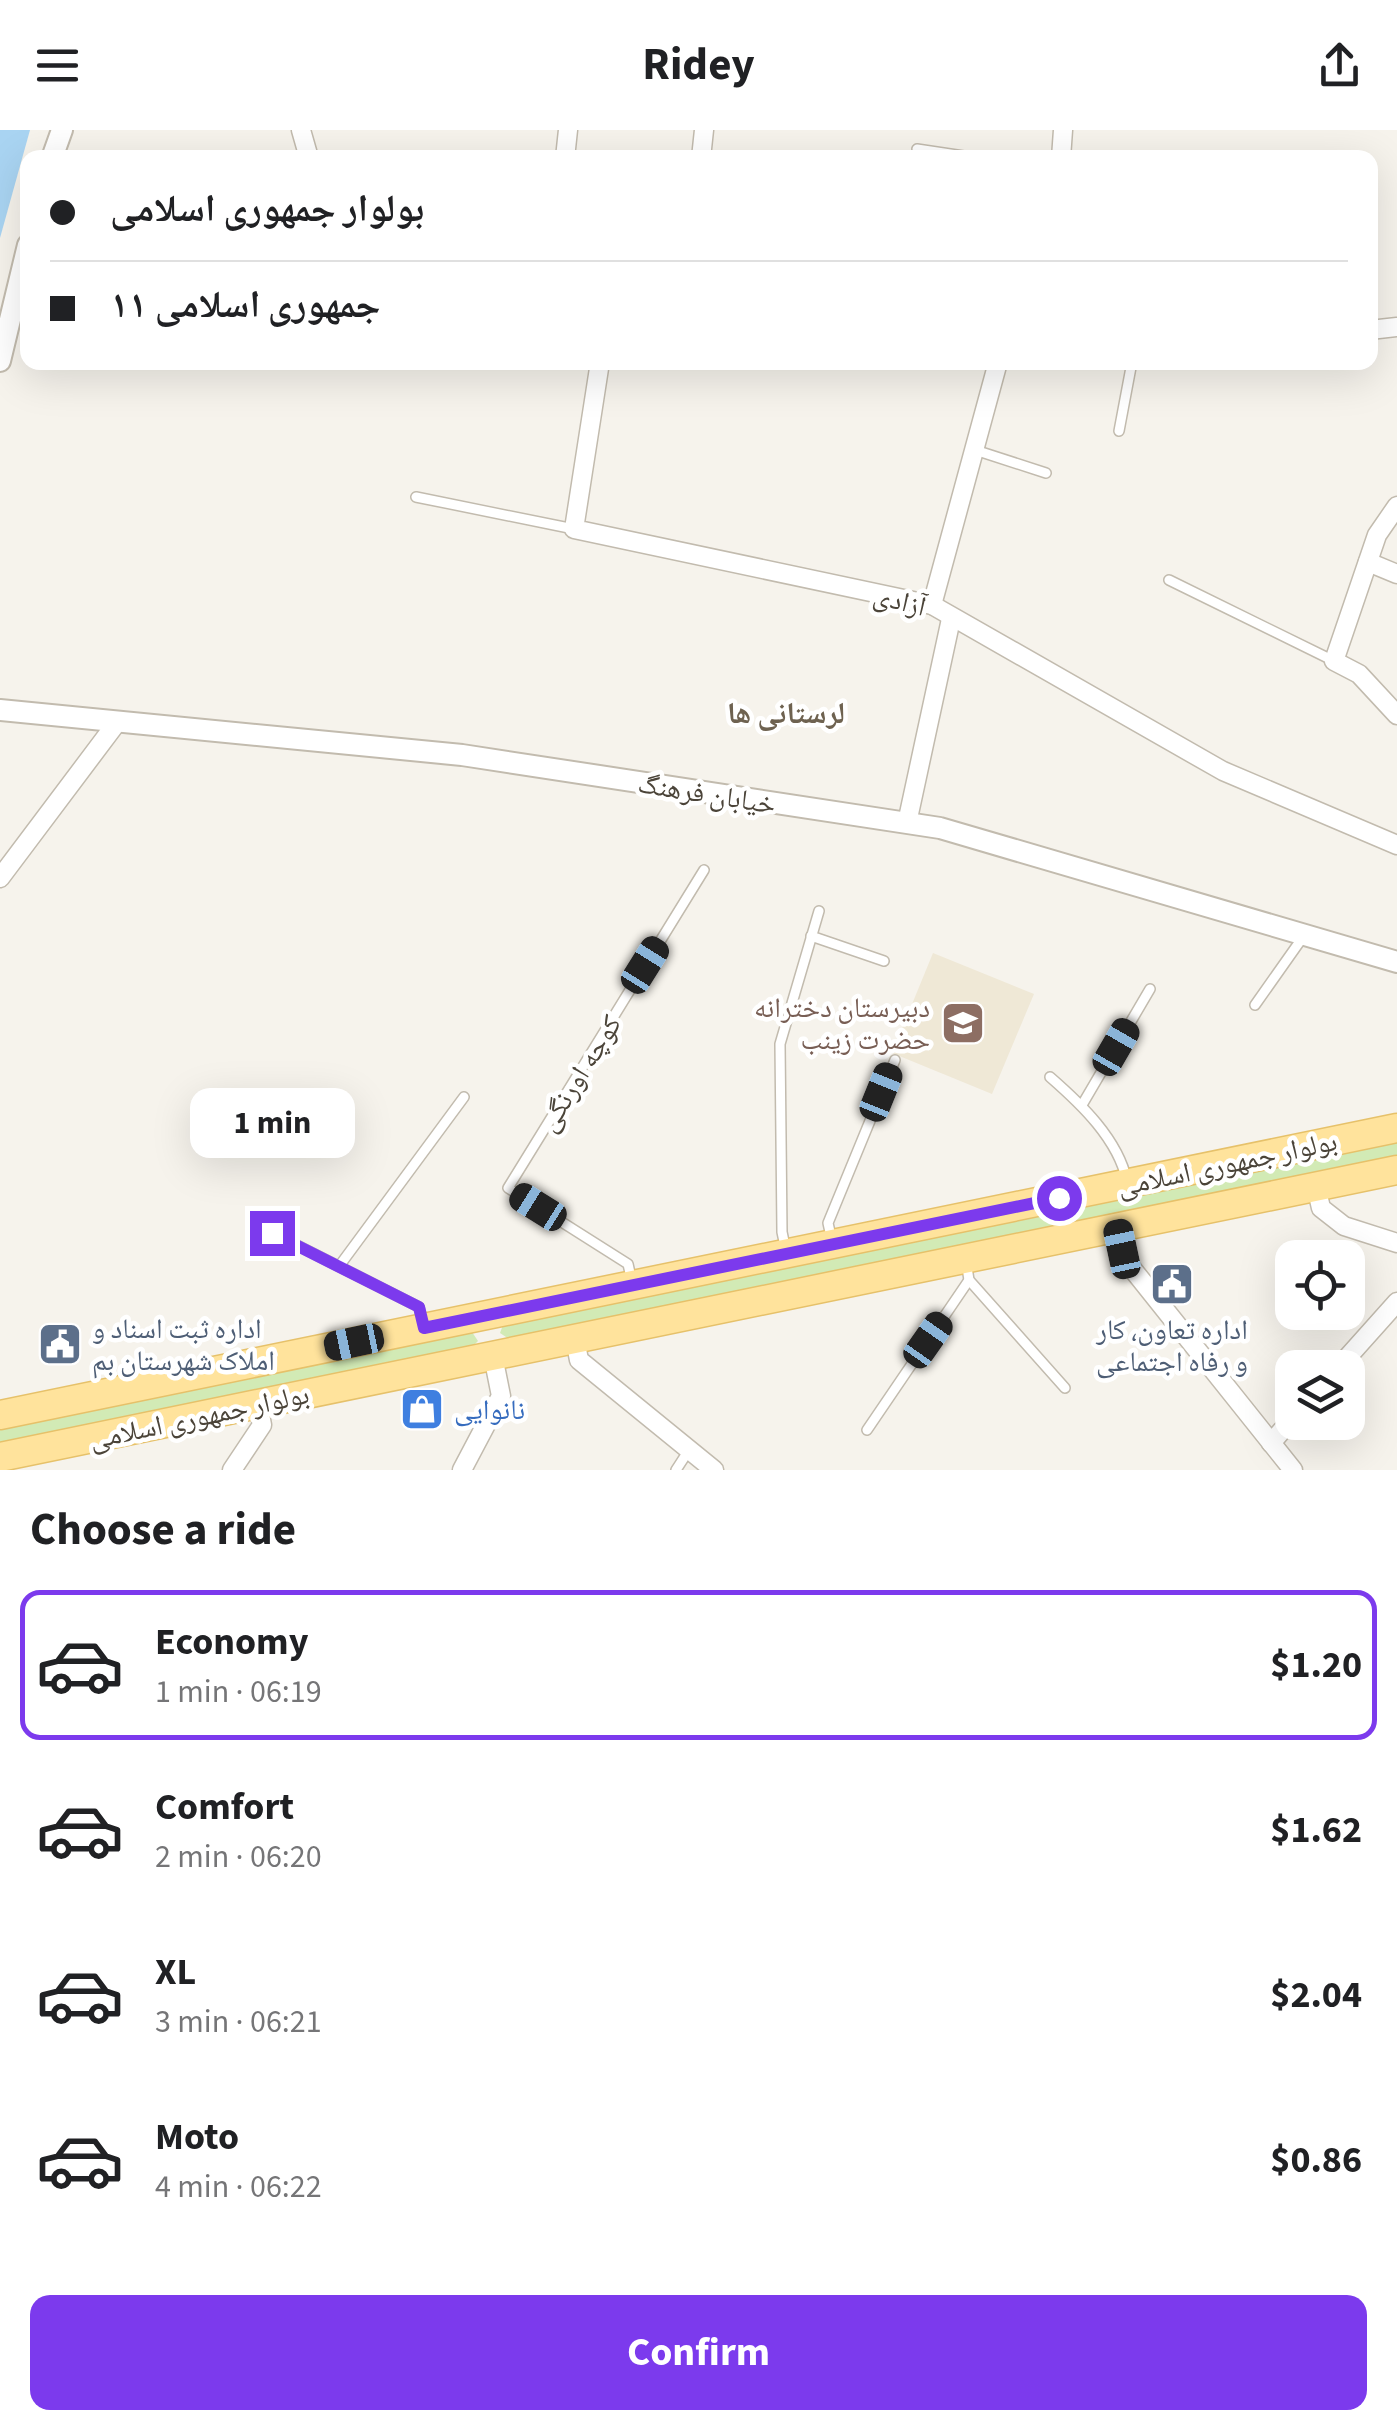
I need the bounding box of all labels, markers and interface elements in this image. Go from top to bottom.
text: Ridey [642,33,755,97]
icon: menu [30,38,85,93]
icon: share [1312,38,1367,93]
text: بولوار جمهوری اسلامی [110,182,424,236]
text: جمهوری اسلامی ۱۱ [110,278,380,332]
street label: آزادی [869,575,931,627]
district label: لرستانی ها [727,692,845,735]
street label: خیابان فرهنگ [635,763,779,825]
car [616,932,674,998]
place label: دبیرستان دخترانه حضرت زینب [754,988,930,1060]
school or university icon: دبیرستان دخترانه حضرت زینب [940,1000,986,1046]
street label: کوچه اورنگی [528,1007,632,1140]
car [1088,1014,1144,1080]
car [856,1059,906,1125]
callout: 1 min [190,1088,354,1158]
text: 1 min [234,1100,311,1146]
street label: بولوار جمهوری اسلامی [1114,1121,1341,1207]
route start [1037,1176,1082,1221]
car [505,1178,571,1236]
route end [250,1211,295,1256]
car [1101,1217,1143,1281]
map controls [1275,1240,1365,1440]
button: locate [1275,1240,1365,1330]
public building icon: اداره تعاون، کار و رفاه اجتماعی [1149,1261,1195,1307]
car [899,1307,957,1373]
place label: اداره ثبت اسناد و املاک شهرستان بم [92,1309,275,1381]
place label: اداره تعاون، کار و رفاه اجتماعی [1095,1310,1248,1382]
public building icon: اداره ثبت اسناد و املاک شهرستان بم [37,1321,83,1367]
car [322,1321,386,1363]
button: layers [1275,1350,1365,1440]
street label: بولوار جمهوری اسلامی [86,1374,313,1460]
shop icon: نانوایی [399,1386,445,1432]
place label: نانوایی [454,1390,525,1430]
text: Choose a ride [30,1498,296,1562]
text: Economy [155,1615,308,1669]
icon: car [35,1620,125,1710]
text: $1.20 [1270,1638,1362,1692]
text: 1 min · 06:19 [155,1669,322,1715]
text: Comfort [155,1780,294,1834]
icon: car [35,1785,125,1875]
text: $1.62 [1270,1803,1362,1857]
text: 2 min · 06:20 [155,1834,322,1880]
text: XL [155,1945,196,1999]
icon: car [35,1950,125,2040]
text: $2.04 [1270,1968,1362,2022]
text: 3 min · 06:21 [155,1999,322,2045]
text: Moto [155,2110,239,2164]
icon: car [35,2115,125,2205]
text: $0.86 [1270,2133,1362,2187]
text: 4 min · 06:22 [155,2164,322,2210]
button: Confirm [30,2295,1367,2410]

